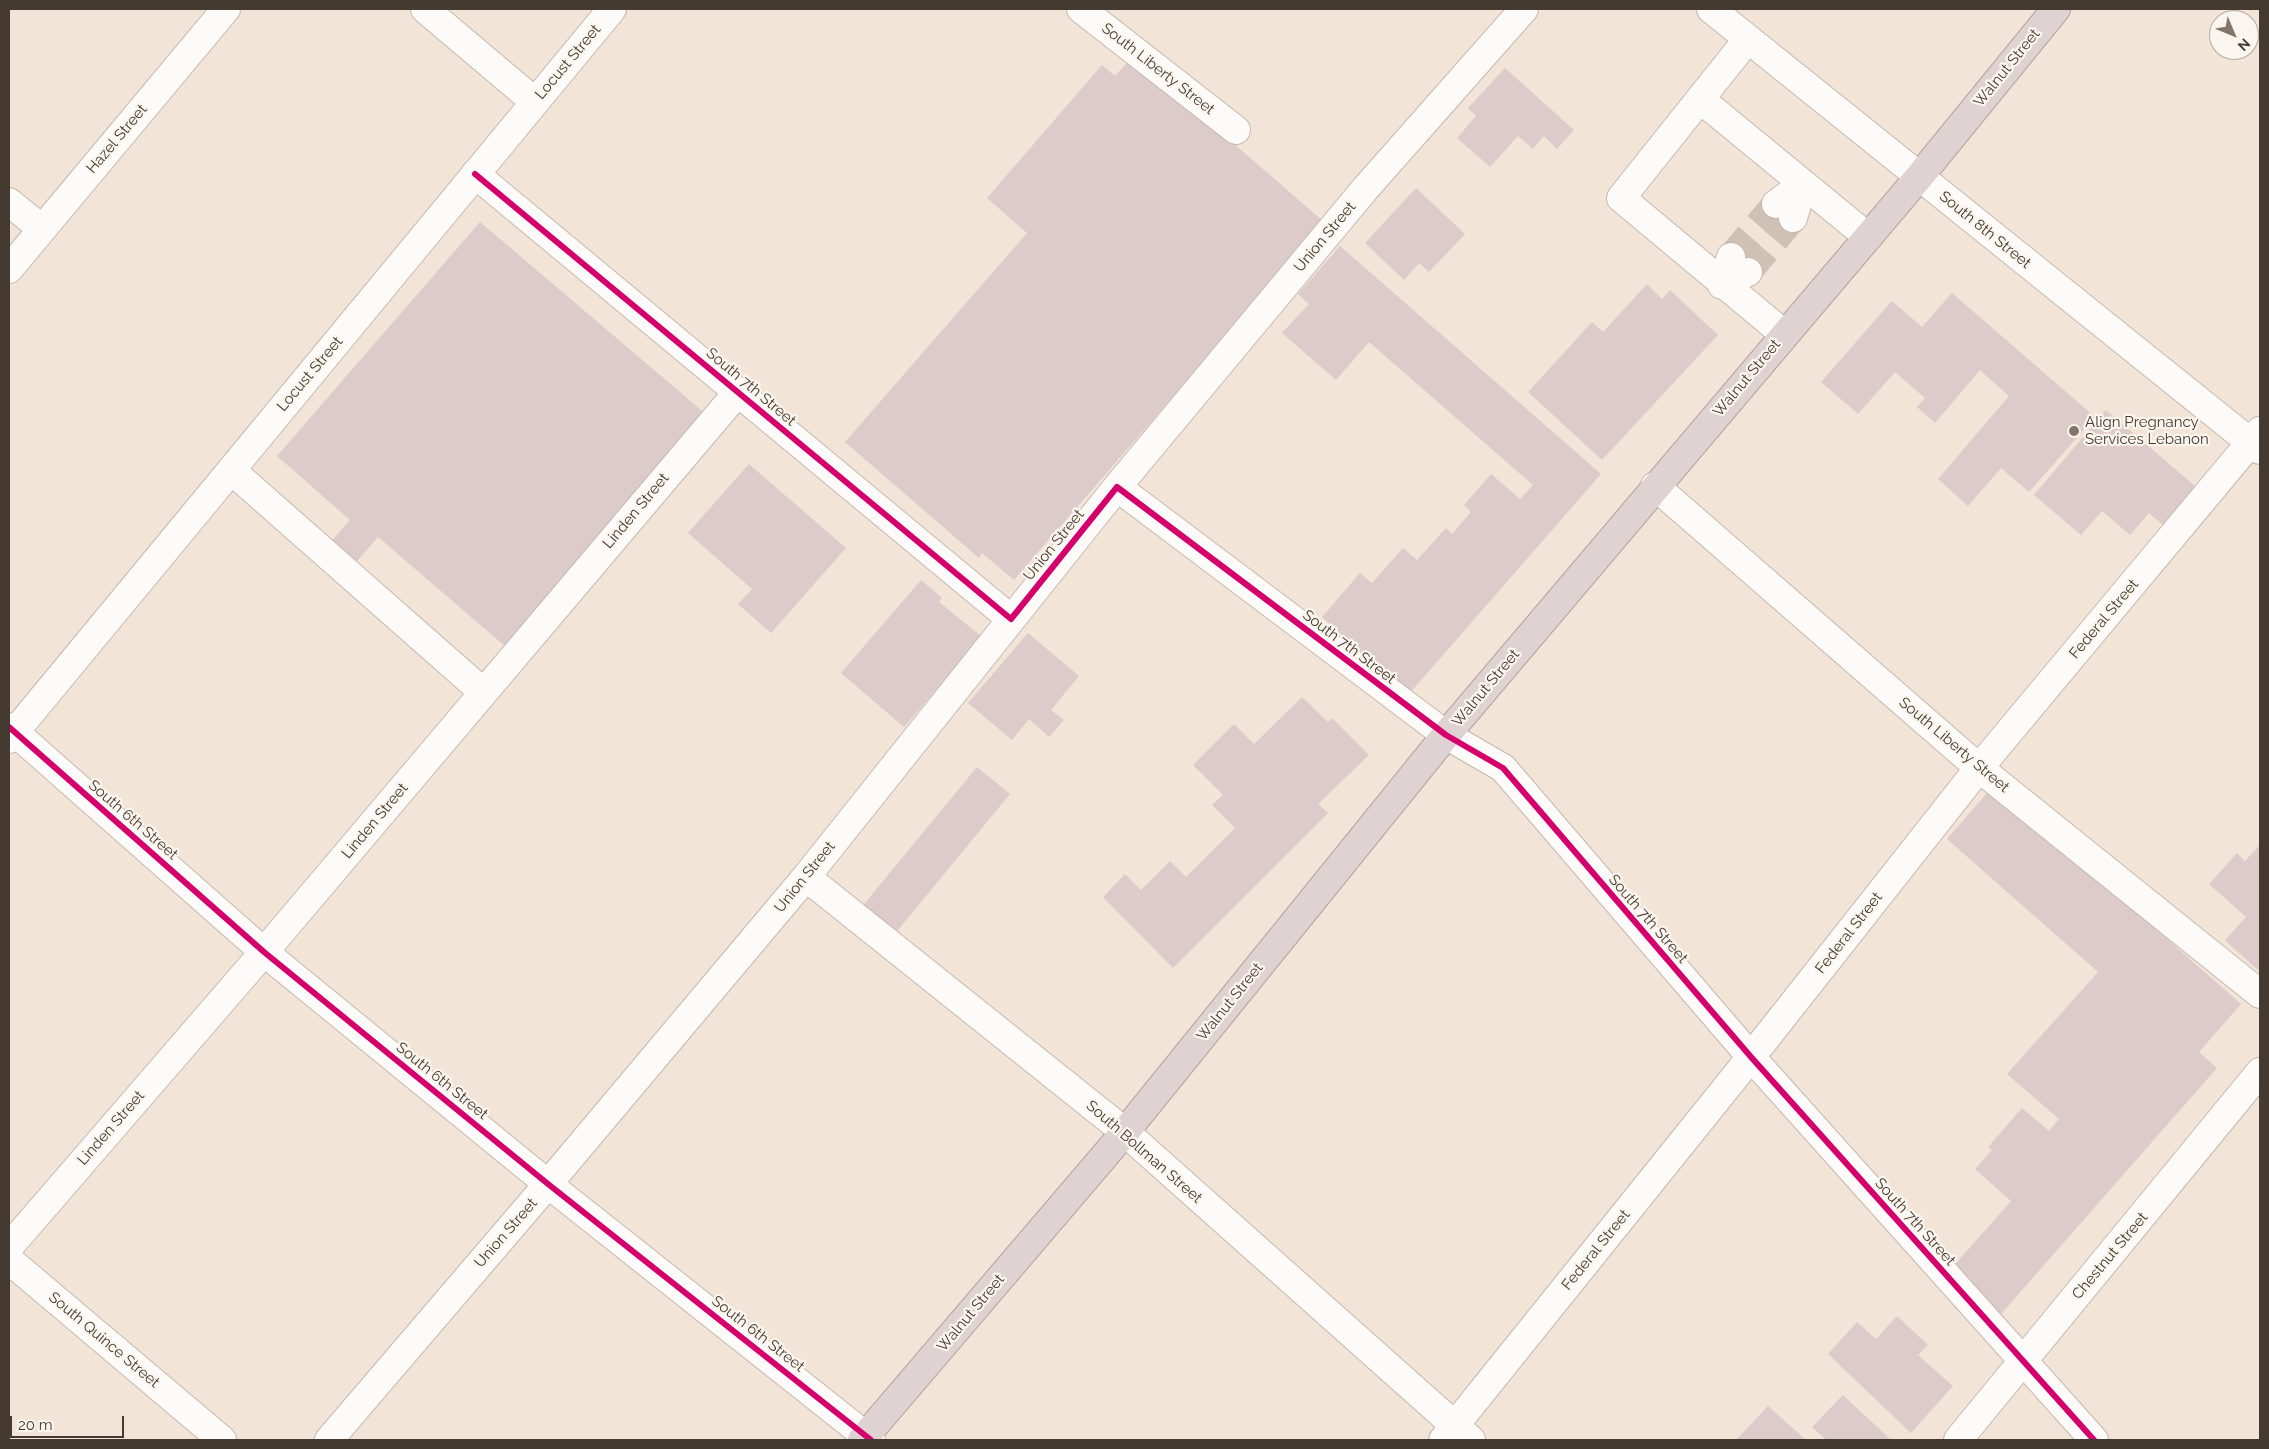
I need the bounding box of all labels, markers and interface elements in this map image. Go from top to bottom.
north arrow [2209,10,2259,60]
street label: South Liberty Street [1098,19,1218,119]
street label: Locust Street [531,21,605,103]
street label: Walnut Street [1970,25,2044,111]
text: N [2234,35,2253,54]
street label: Hazel Street [83,101,151,177]
street label: South 8th Street [1936,188,2034,272]
street label: Union Street [1290,198,1360,276]
street label: Locust Street [273,333,347,415]
street label: Walnut Street [1709,336,1785,420]
street label: South 7th Street [702,344,800,430]
place label: Align Pregnancy Services Lebanon [2085,413,2209,448]
marker: Align Pregnancy Services Lebanon [2067,424,2081,438]
street label: Linden Street [599,470,673,552]
street label: Union Street [1020,506,1088,584]
street label: Federal Street [2066,576,2142,662]
street label: South 7th Street [1299,606,1399,688]
street label: Walnut Street [1448,646,1524,730]
street label: South Liberty Street [1895,694,2013,796]
street label: South 6th Street [85,776,181,864]
street label: Linden Street [338,780,412,862]
street label: Union Street [771,838,839,916]
street label: South 7th Street [1605,871,1691,967]
street label: Federal Street [1812,889,1886,977]
street label: Walnut Street [1193,959,1267,1045]
street label: South 6th Street [393,1039,491,1123]
street label: Linden Street [74,1087,148,1169]
street label: South Bollman Street [1082,1097,1206,1207]
street label: South 7th Street [1871,1174,1959,1270]
street label: Union Street [471,1195,541,1271]
street label: Federal Street [1558,1206,1634,1294]
street label: Chestnut Street [2068,1209,2152,1303]
street label: Walnut Street [933,1271,1009,1355]
street label: South Quince Street [45,1288,163,1392]
street label: South 6th Street [708,1292,808,1376]
scale bar [12,1406,126,1438]
text: 20 m [18,1416,53,1434]

